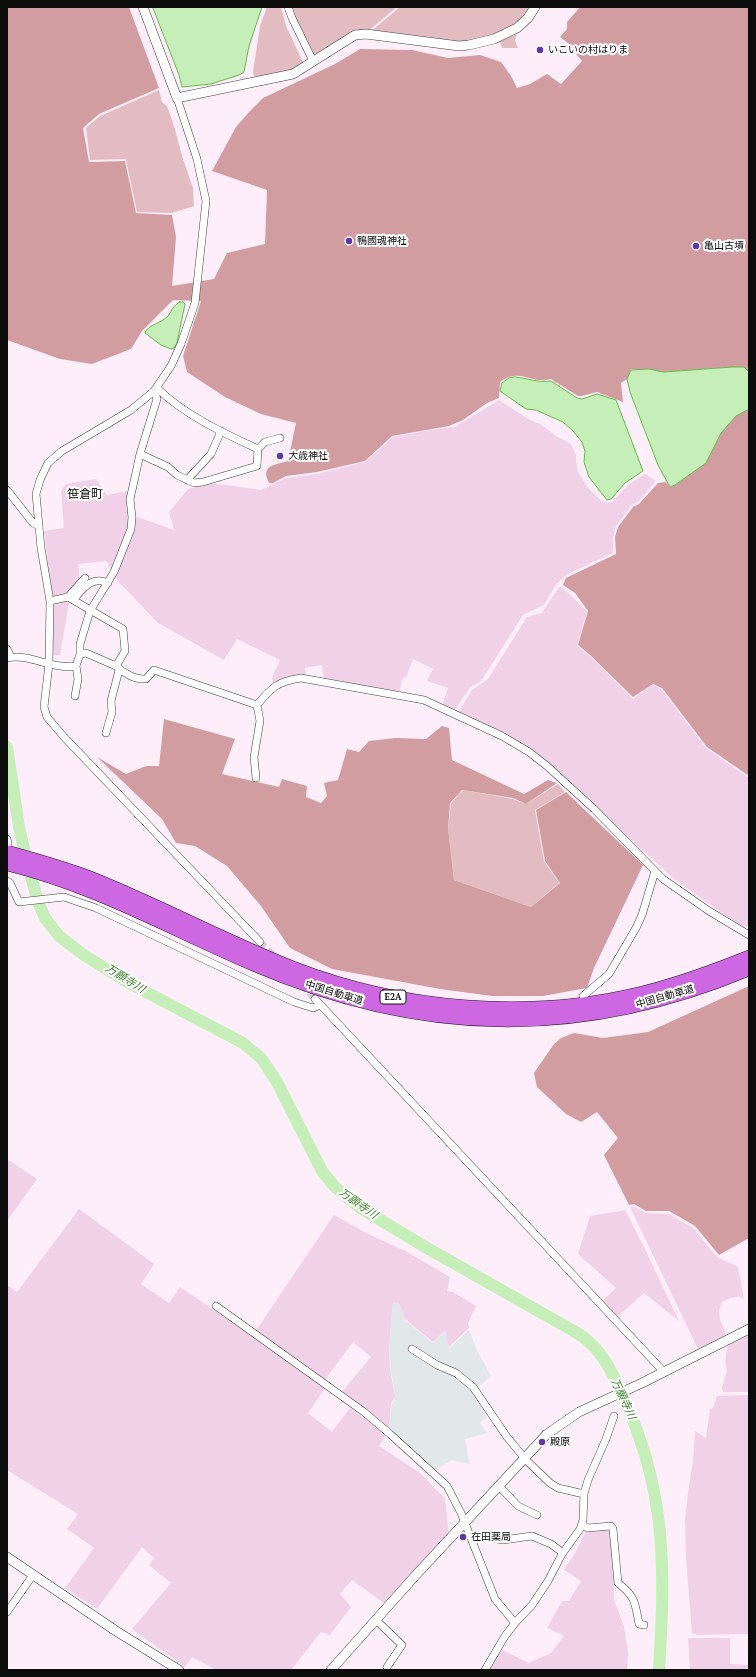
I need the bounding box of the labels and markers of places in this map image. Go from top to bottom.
place label: いこいの村はりま [548,44,628,56]
marker: いこいの村はりま [535,45,545,55]
place label: 鴨國魂神社 [357,235,407,247]
marker: 鴨國魂神社 [344,236,354,246]
place label: 亀山古墳 [704,240,744,252]
marker: 亀山古墳 [691,241,701,251]
place label: 大歳神社 [288,450,328,462]
marker: 大歳神社 [275,451,285,461]
place label: 殿原 [550,1436,570,1448]
marker: 殿原 [537,1437,547,1447]
place label: 在田薬局 [471,1531,511,1543]
marker: 在田薬局 [458,1532,468,1542]

